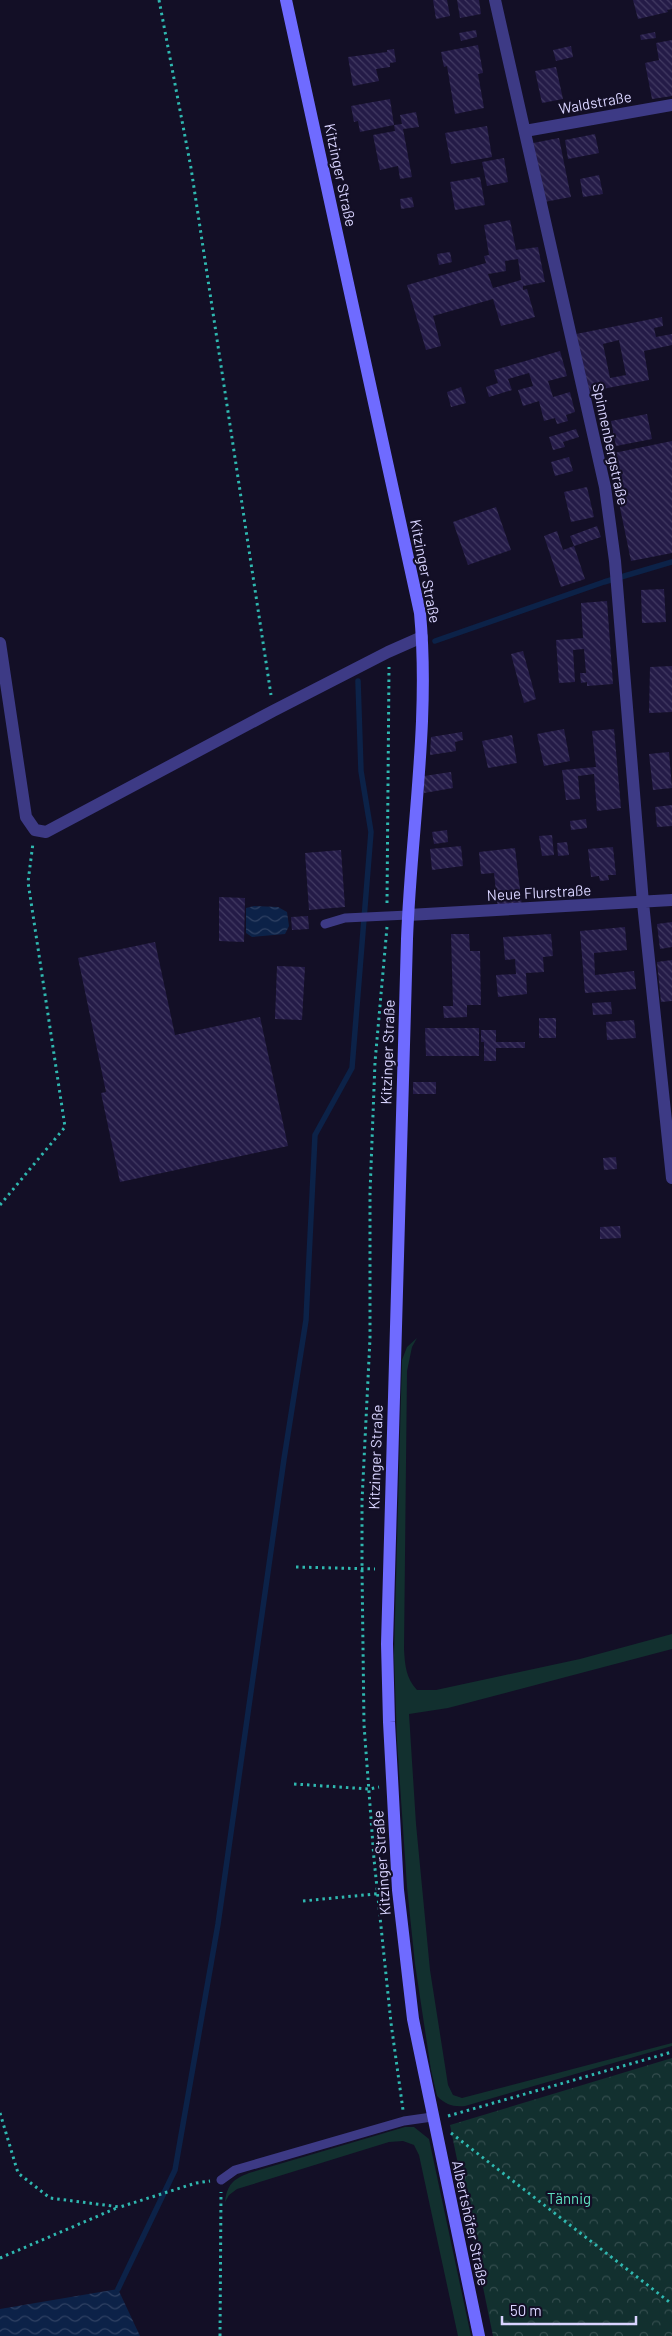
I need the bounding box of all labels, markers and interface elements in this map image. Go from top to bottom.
street label: Waldstraße [557,87,633,117]
street label: Kitzinger Straße [321,122,361,228]
street label: Spinnenbergstraße [589,381,633,507]
street label: Kitzinger Straße [407,518,445,624]
street label: Neue Flurstraße [486,880,592,904]
street label: Kitzinger Straße [376,999,398,1105]
street label: Kitzinger Straße [364,1404,386,1510]
street label: Kitzinger Straße [368,1810,394,1916]
street label: Albertshöfer Straße [449,2159,493,2287]
park label: Tännig [547,2189,591,2207]
scale bar [502,2294,636,2326]
text: 50 m [510,2301,542,2319]

